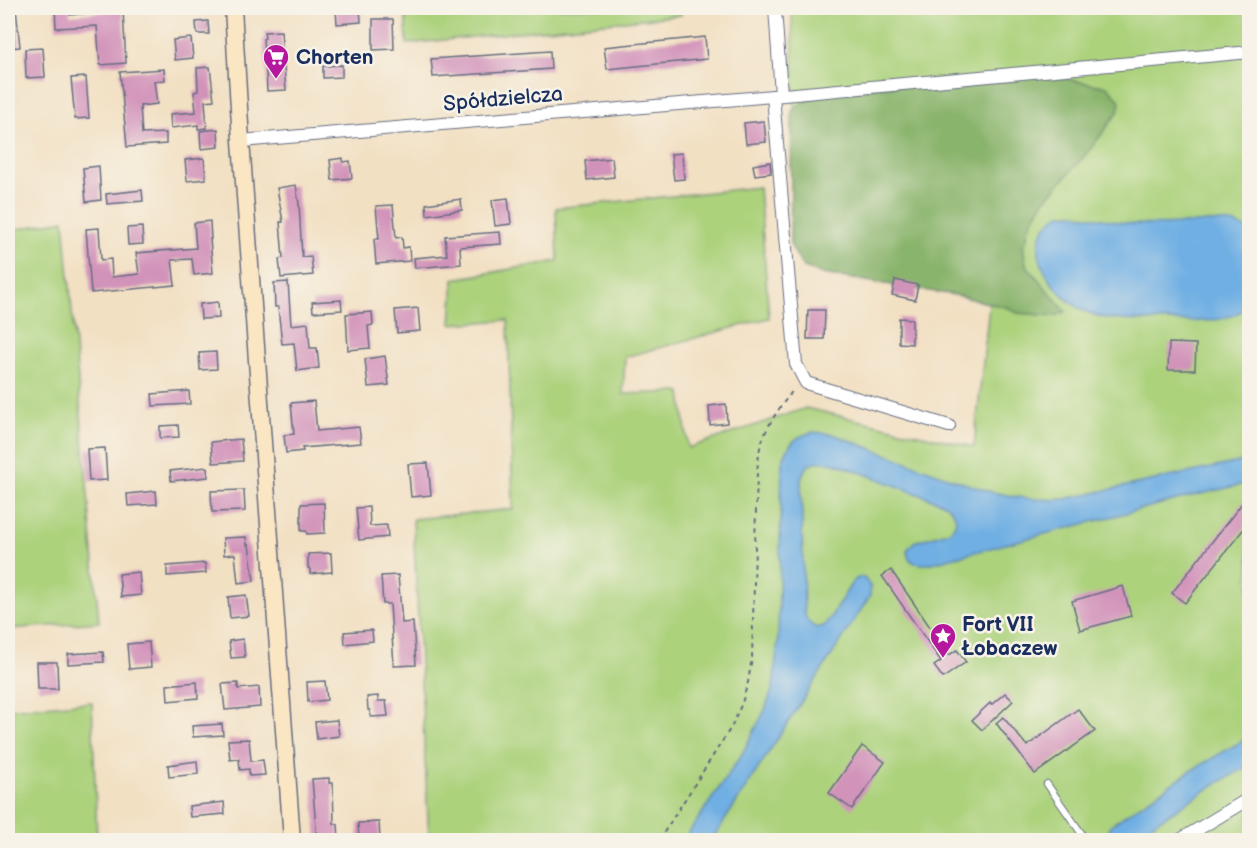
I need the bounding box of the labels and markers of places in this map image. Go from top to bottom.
supermarket icon: Chorten [261,42,291,80]
place label: Chorten [296,45,374,70]
place label: Fort VII Łobaczew [961,612,1058,661]
place icon: Fort VII Łobaczew [928,621,958,659]

